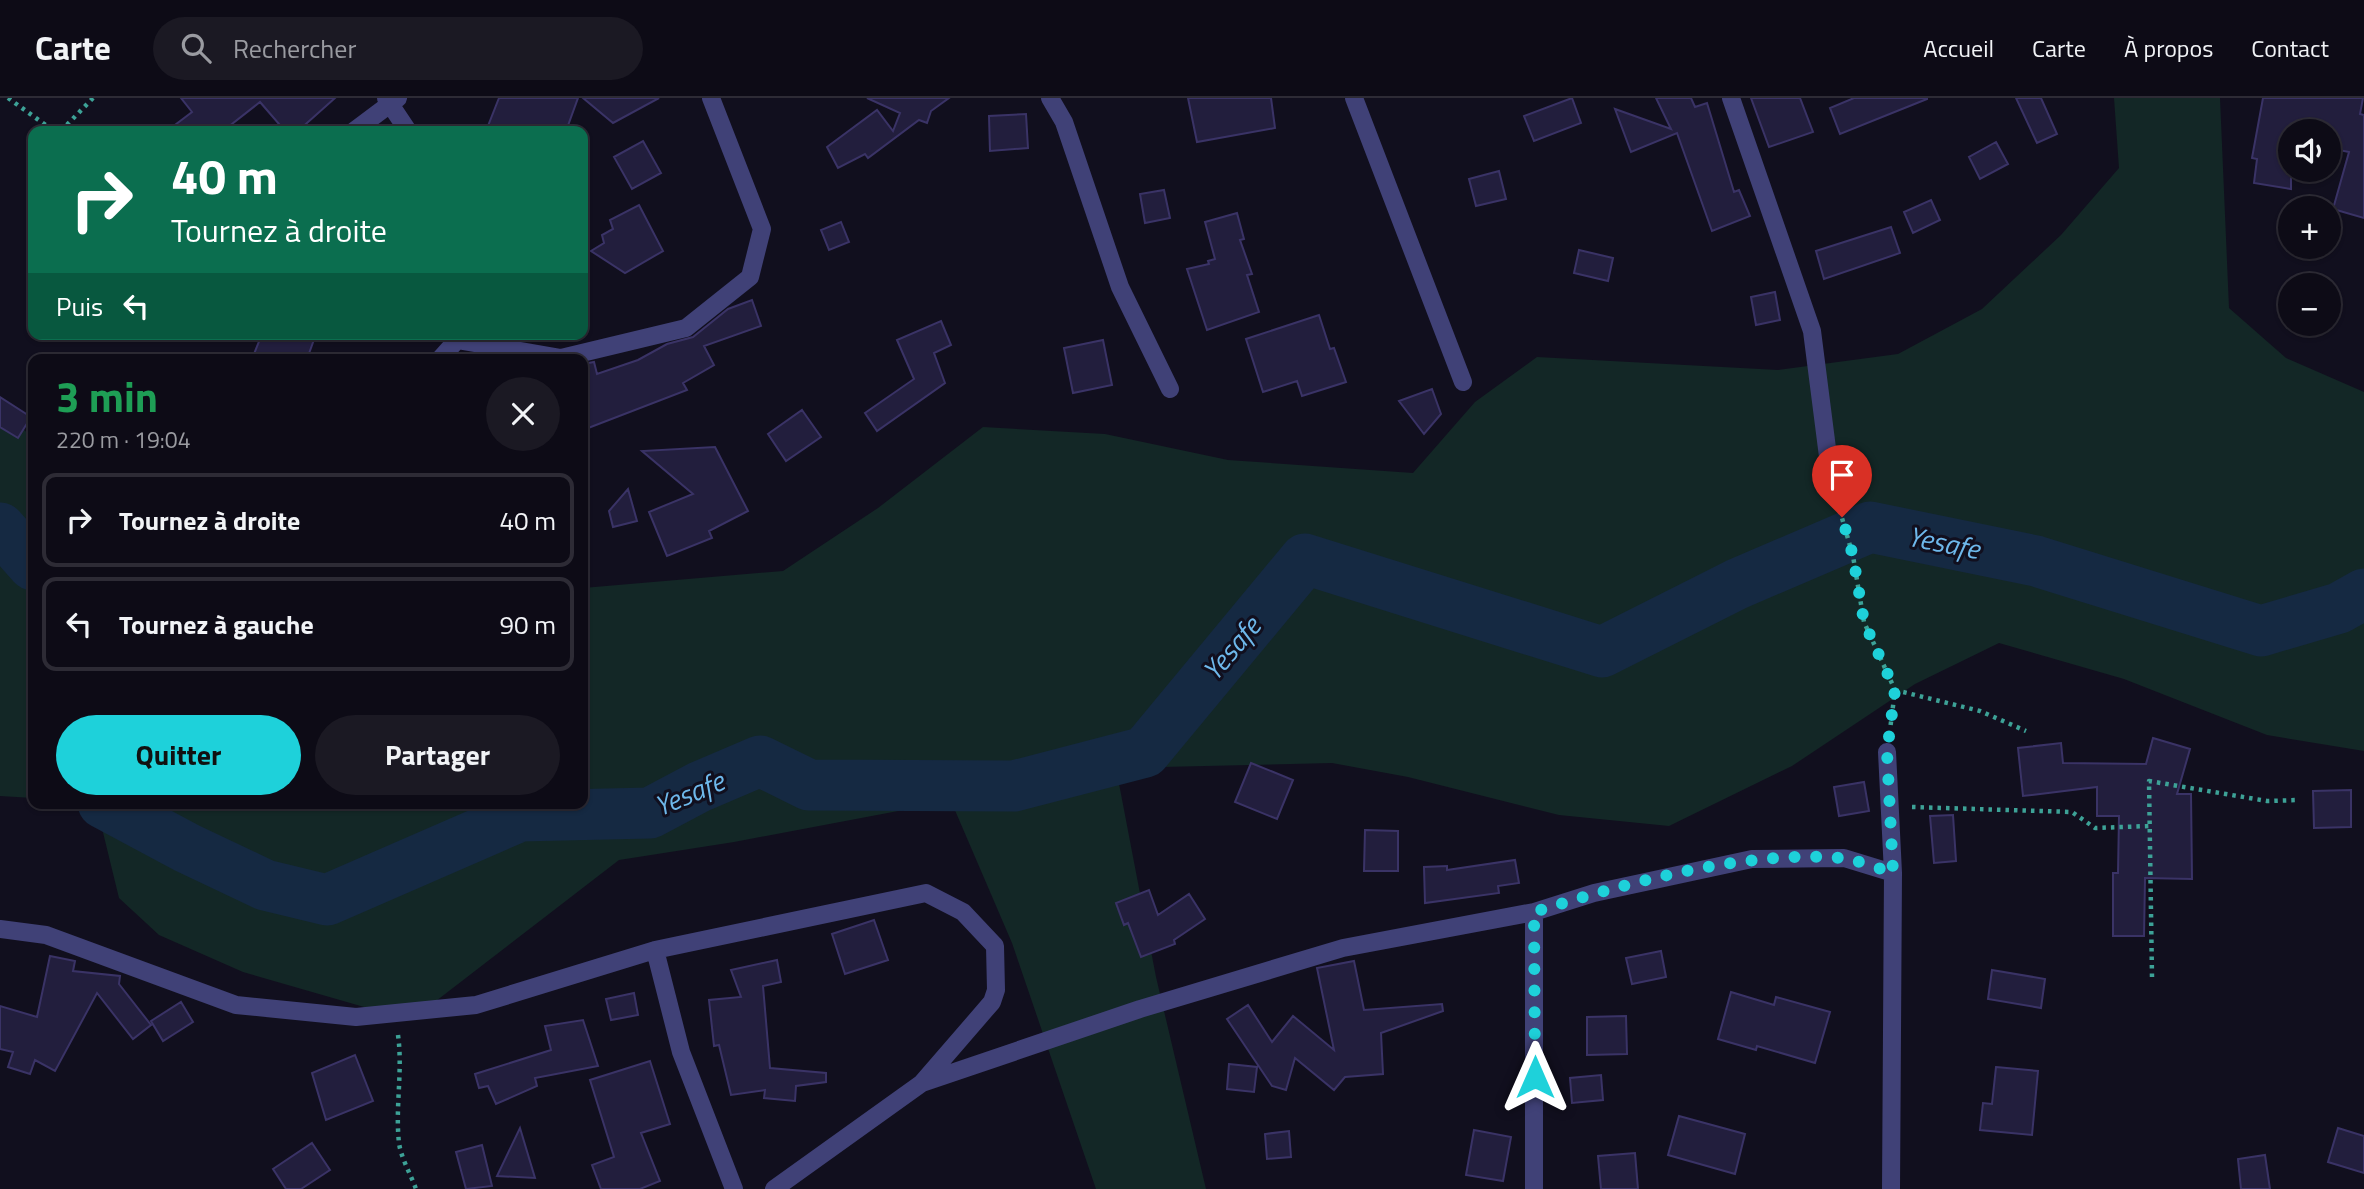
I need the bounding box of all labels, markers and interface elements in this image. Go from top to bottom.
search box [153,17,643,80]
text: Carte [35,23,111,73]
icon: search [177,29,215,67]
text: Rechercher [233,29,356,68]
text: Accueil [1923,30,1994,66]
text: Carte [2032,30,2086,66]
text: À propos [2124,30,2213,66]
text: Contact [2251,30,2329,66]
map controls [2278,119,2341,336]
button: sound [2278,119,2341,182]
text: 40 m [171,138,278,213]
icon: right [56,154,147,245]
button: + [2278,196,2341,259]
text: Tournez à droite [171,206,387,254]
button: − [2278,273,2341,336]
text: Puis [56,287,103,326]
icon: left [117,287,155,325]
text: 3 min [56,364,158,428]
button: close [486,377,560,451]
text: 220 m · 19:04 [56,422,191,457]
pin [1812,445,1872,517]
icon: arrive [1823,456,1861,494]
icon: right [60,501,98,539]
text: Tournez à droite [119,501,300,540]
text: 40 m [499,501,556,540]
water label: Yesafe [1904,514,1986,570]
icon: left [60,605,98,643]
text: Tournez à gauche [119,605,314,644]
text: 90 m [499,605,556,644]
water label: Yesafe [1191,605,1272,690]
button: Quitter [56,715,301,795]
button: Partager [315,715,560,795]
water label: Yesafe [647,758,733,827]
position arrow [1498,1040,1572,1114]

